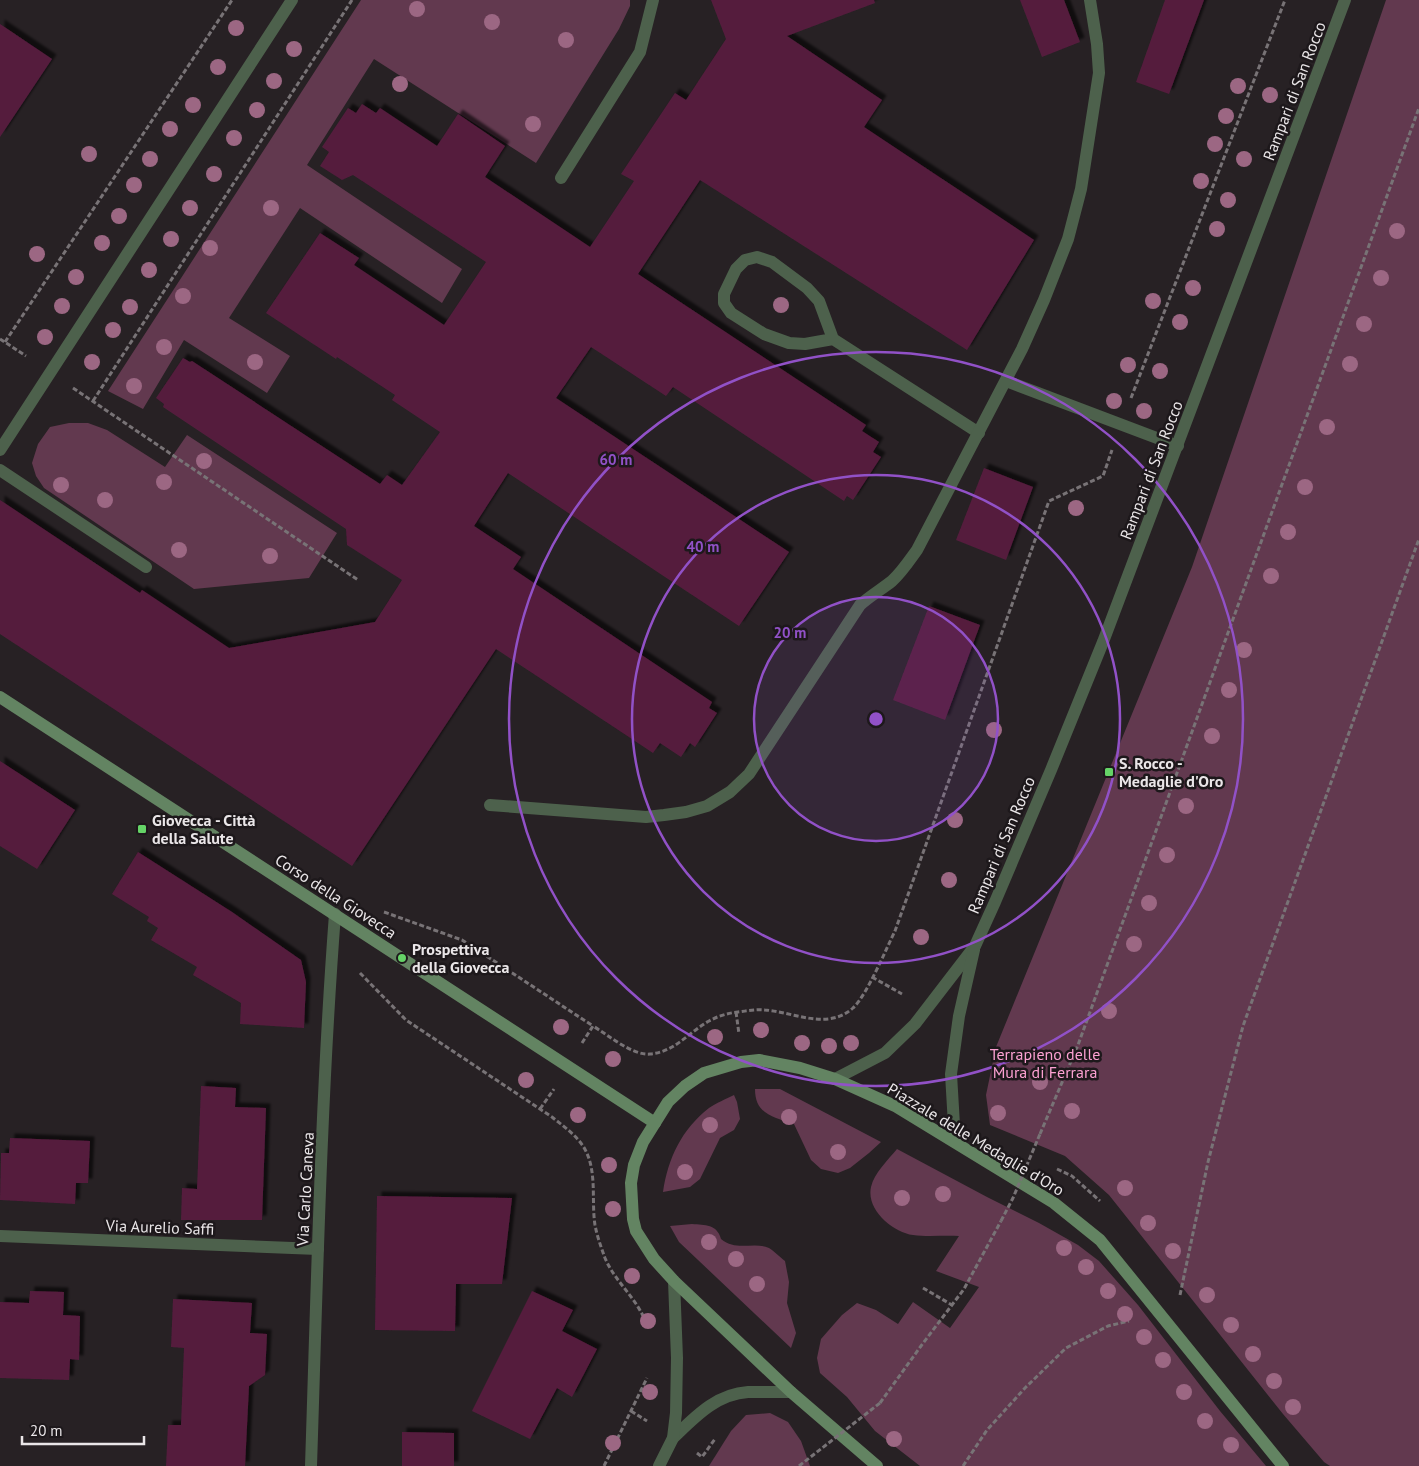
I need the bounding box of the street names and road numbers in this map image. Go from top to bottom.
street label: Rampari di San Rocco [1258,19,1330,163]
street label: Rampari di San Rocco [1115,398,1187,542]
street label: Rampari di San Rocco [963,773,1039,917]
street label: Corso della Giovecca [272,849,400,943]
street label: Piazzale delle Medaglie d'Oro [884,1078,1068,1200]
street label: Via Carlo Caneva [292,1131,318,1248]
street label: Via Aurelio Saffi [104,1215,215,1239]

